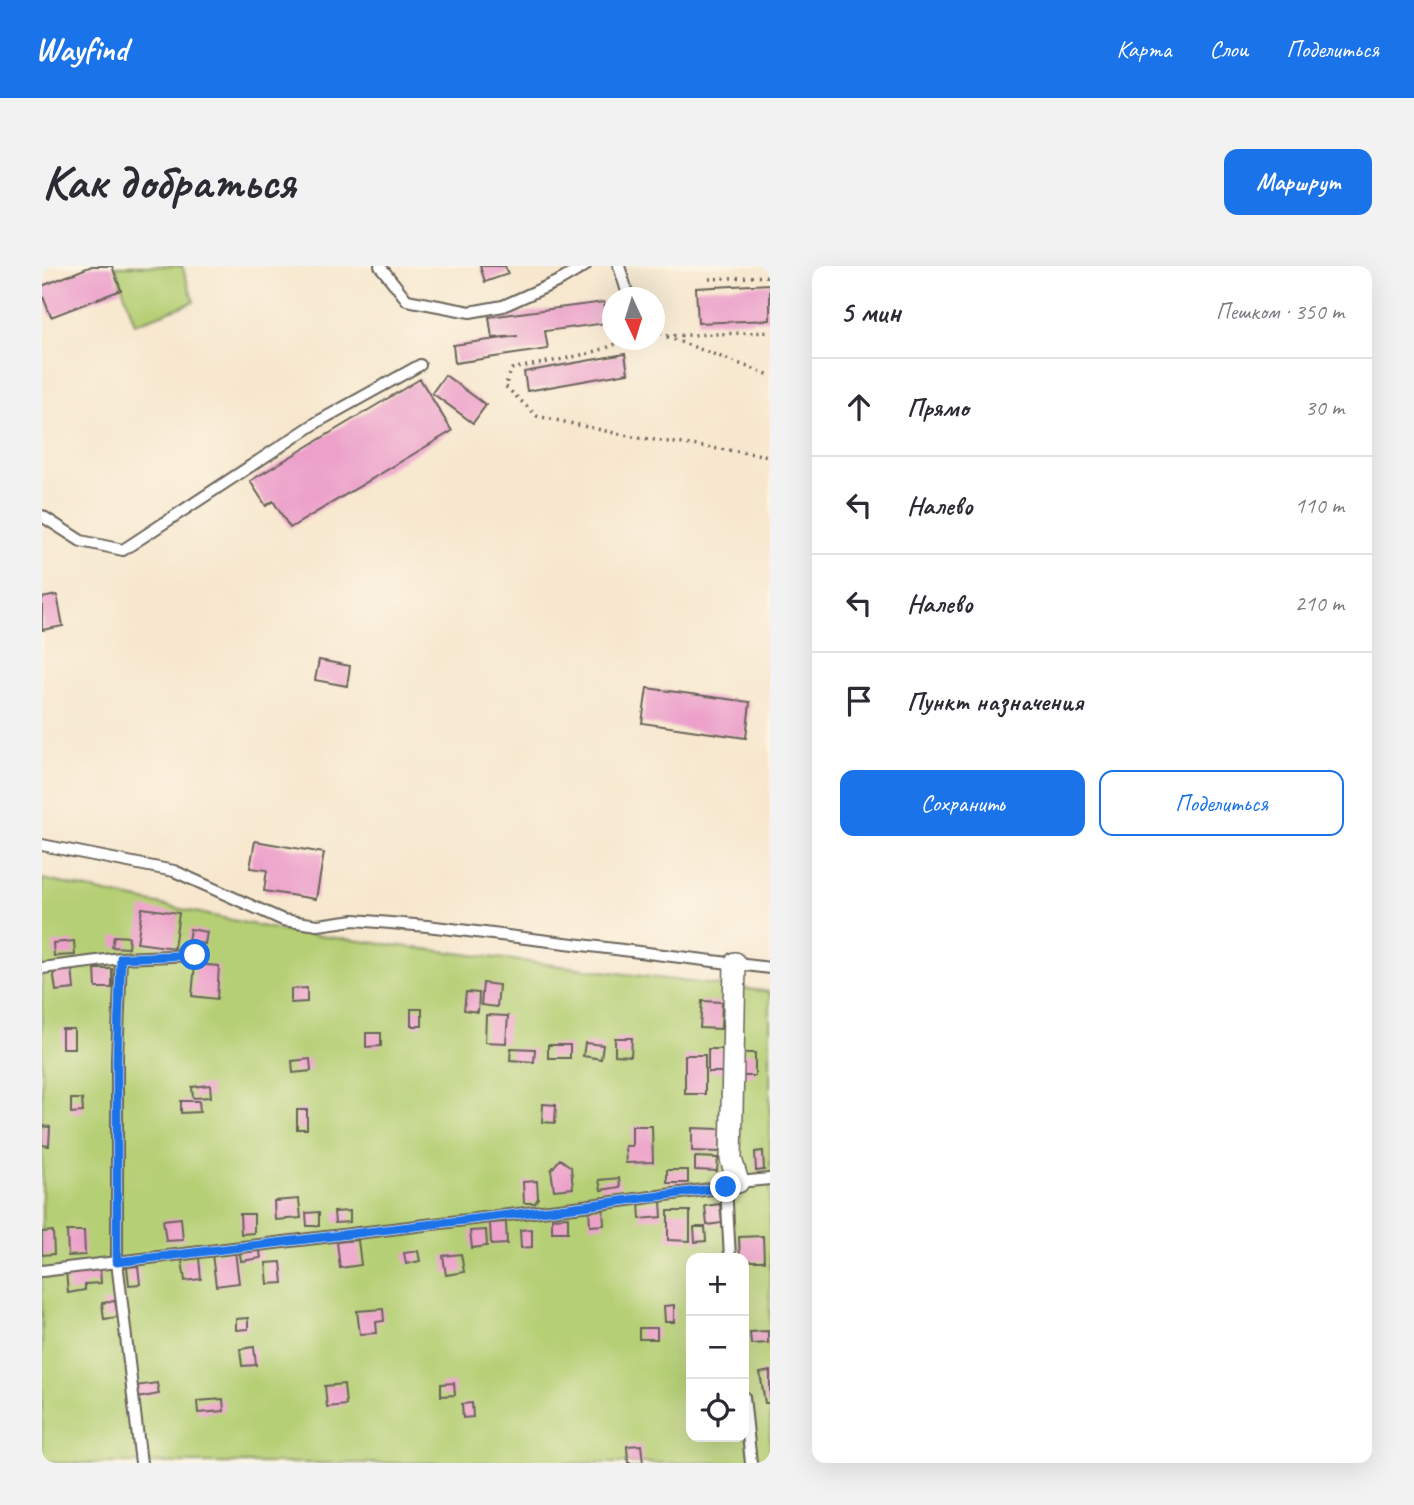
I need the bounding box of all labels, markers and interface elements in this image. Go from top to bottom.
text: Wayfind [35,28,128,70]
text: Карта [1117,34,1171,64]
text: Слои [1209,34,1248,64]
text: Поделиться [1286,34,1379,64]
button: Маршрут [1224,149,1372,215]
text: Как добраться [42,151,295,213]
north arrow [602,287,665,350]
text: 5 мин [840,293,901,331]
text: Пешком · 350 m [1216,297,1344,326]
icon: ahead [840,388,878,426]
text: Прямо [907,391,969,424]
text: 30 m [1305,393,1344,422]
icon: left [840,486,878,524]
text: Налево [907,489,973,522]
text: 110 m [1295,491,1344,520]
icon: left [840,584,878,622]
text: Налево [907,587,973,620]
text: 210 m [1295,589,1344,618]
icon: arrive [840,682,878,720]
text: Пункт назначения [907,685,1083,718]
button: Сохранить [840,770,1085,836]
button: Поделиться [1099,770,1344,836]
route start [179,939,210,970]
route end [710,1171,741,1202]
map controls [686,1253,749,1442]
button: + [686,1253,749,1316]
button: − [686,1316,749,1379]
button: locate [686,1379,749,1442]

